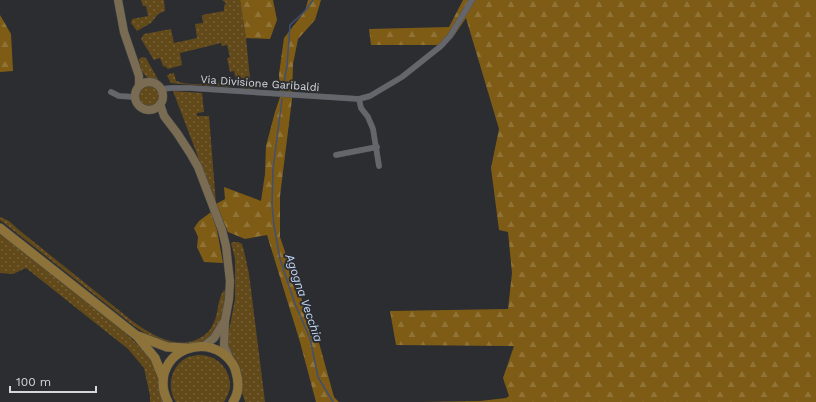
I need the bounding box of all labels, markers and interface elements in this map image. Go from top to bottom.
street label: Via Divisione Garibaldi [200,73,320,94]
water label: Agogna Vecchia [282,251,326,344]
scale bar [10,368,96,394]
text: 100 m [16,375,51,389]

